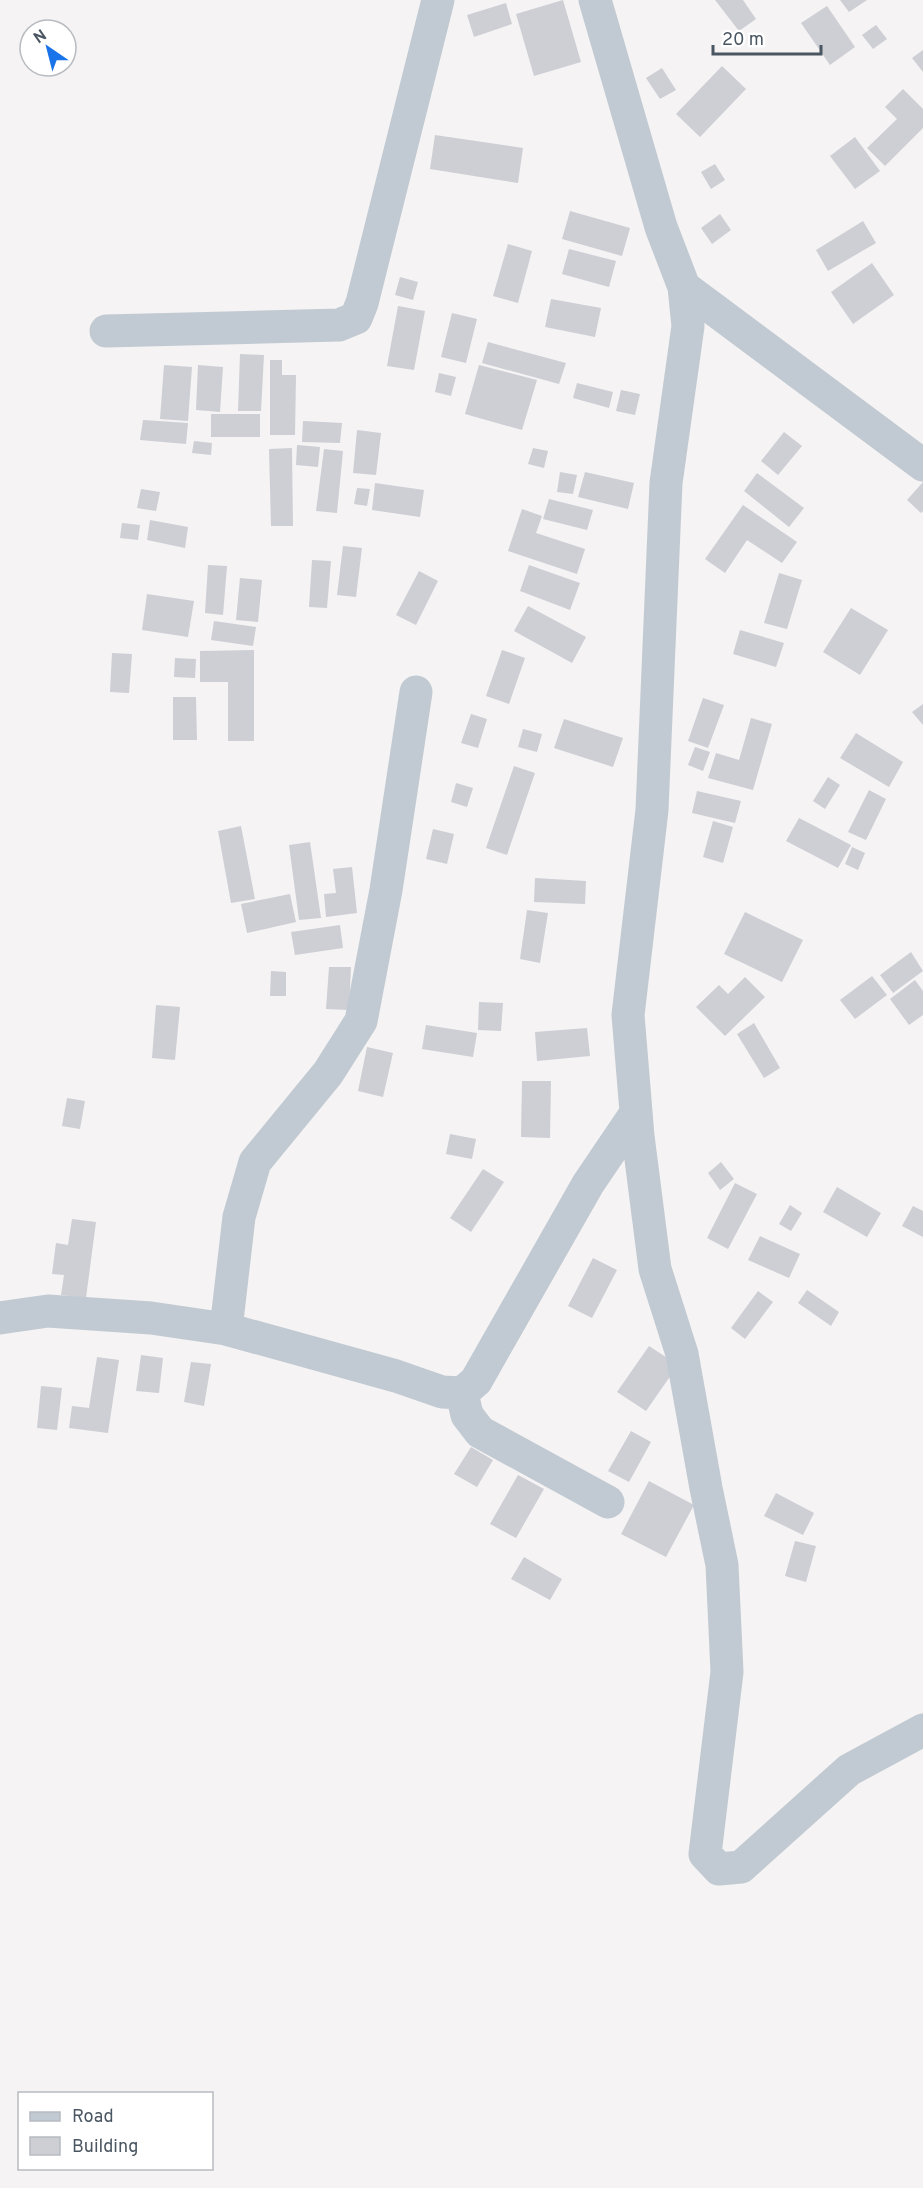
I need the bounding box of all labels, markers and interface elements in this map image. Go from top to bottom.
north arrow [18,18,78,78]
scale bar [713,18,821,56]
text: N [30,26,51,49]
text: 20 m [722,29,764,52]
legend [18,2092,213,2170]
text: Road [72,2106,114,2129]
text: Building [72,2136,138,2159]

